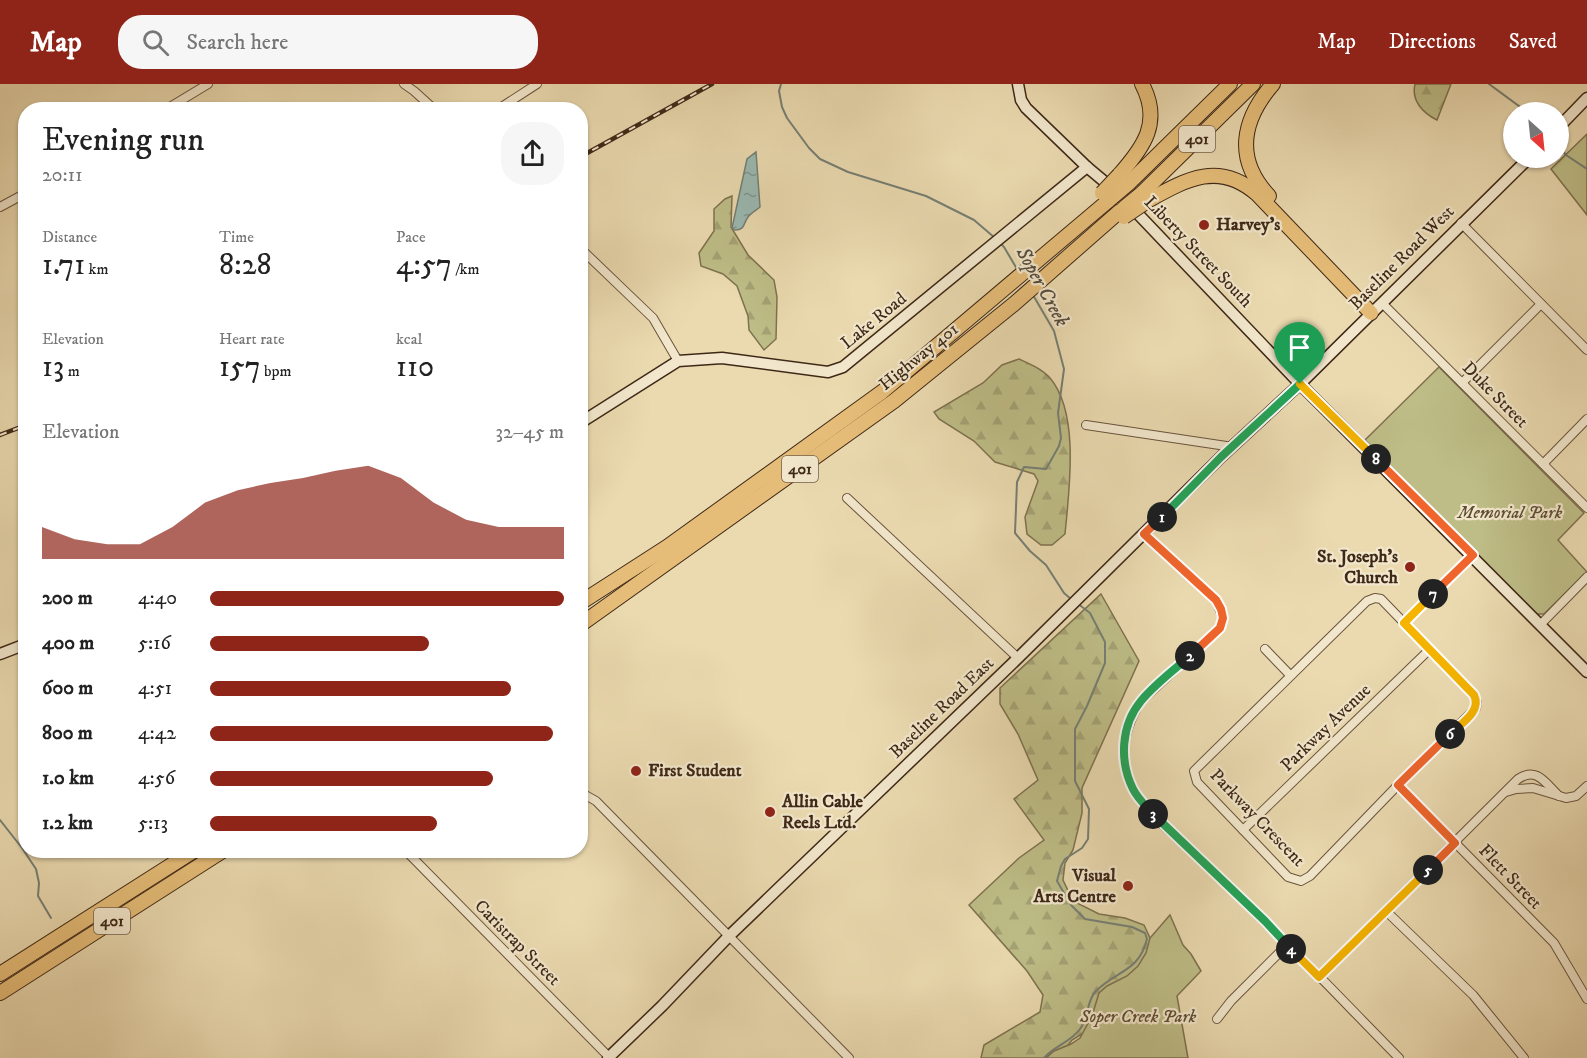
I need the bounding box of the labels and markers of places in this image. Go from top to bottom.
place label: Harvey's [1216,214,1280,236]
marker: Harvey's [1197,218,1211,232]
pin [1274,322,1325,384]
pin: 8 [1361,444,1391,474]
pin: 1 [1147,502,1177,532]
place label: St. Joseph's Church [1317,546,1399,589]
marker: St. Joseph's Church [1403,560,1417,574]
pin: 7 [1418,579,1448,609]
pin: 2 [1175,641,1205,671]
pin: 6 [1435,719,1465,749]
place label: First Student [648,760,742,782]
marker: First Student [629,764,643,778]
place label: Allin Cable Reels Ltd. [781,791,863,834]
pin: 3 [1138,799,1168,829]
marker: Allin Cable Reels Ltd. [763,805,777,819]
pin: 5 [1413,855,1443,885]
place label: Visual Arts Centre [1033,865,1117,908]
marker: Visual Arts Centre [1121,879,1135,893]
pin: 4 [1276,934,1306,964]

